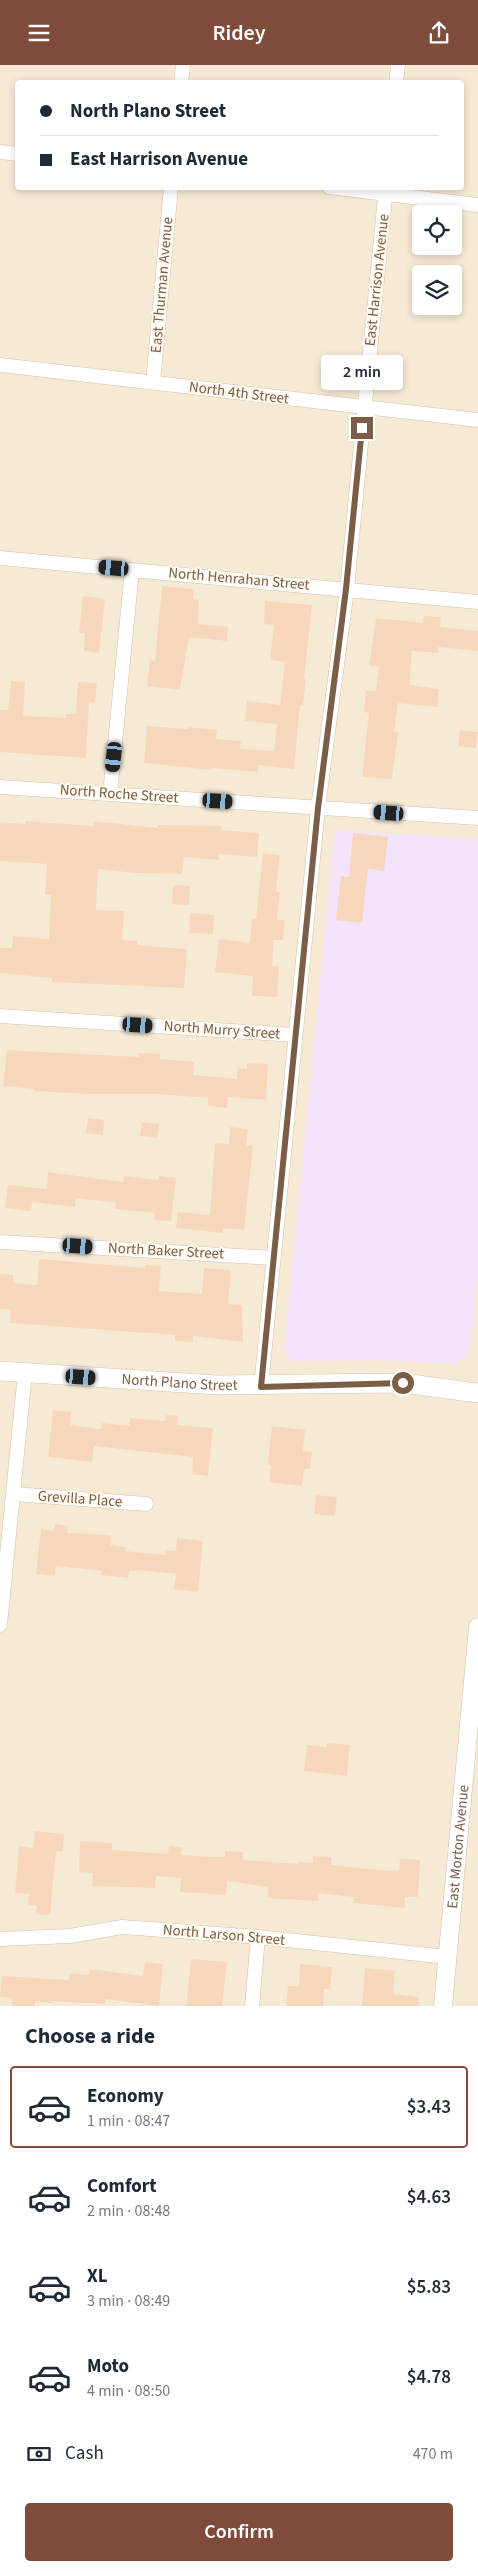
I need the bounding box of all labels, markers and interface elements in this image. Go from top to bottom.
text: Ridey [212,17,266,49]
icon: menu [25,19,53,47]
icon: share [425,19,453,47]
text: North Plano Street [70,98,226,125]
text: East Harrison Avenue [70,146,248,173]
map controls [412,205,462,315]
button: locate [412,205,462,255]
street label: East Harrison Avenue [360,213,394,347]
street label: East Thurman Avenue [146,216,178,354]
button: layers [412,265,462,315]
callout: 2 min [321,355,403,391]
text: 2 min [343,361,381,383]
street label: North 4th Street [188,376,290,410]
route end [351,417,373,439]
car [98,559,129,577]
street label: North Henrahan Street [168,562,310,596]
car [104,741,123,773]
street label: North Roche Street [59,779,179,809]
car [202,792,233,810]
car [373,804,404,822]
street label: North Murry Street [163,1015,281,1045]
car [122,1016,153,1034]
car [62,1237,93,1255]
street label: North Baker Street [108,1237,224,1265]
car [65,1368,96,1386]
street label: North Plano Street [121,1368,238,1396]
route start [392,1372,414,1394]
street label: Grevilla Place [37,1486,123,1512]
street label: East Morton Avenue [442,1784,474,1910]
street label: North Larson Street [162,1919,286,1951]
text: Choose a ride [25,2020,155,2052]
text: Economy [87,2083,164,2110]
icon: car [27,2085,72,2130]
text: $3.43 [407,2094,451,2121]
text: 1 min · 08:47 [87,2110,170,2132]
text: Comfort [87,2173,157,2200]
icon: car [27,2175,72,2220]
text: $4.63 [407,2184,451,2211]
text: 2 min · 08:48 [87,2200,170,2222]
text: XL [87,2263,108,2290]
icon: car [27,2265,72,2310]
text: $5.83 [407,2274,451,2301]
text: 3 min · 08:49 [87,2290,170,2312]
text: Moto [87,2353,129,2380]
icon: car [27,2355,72,2400]
text: $4.78 [407,2364,451,2391]
text: 4 min · 08:50 [87,2380,170,2402]
icon: cash [25,2440,53,2468]
text: Cash [65,2440,104,2467]
text: 470 m [413,2443,453,2465]
button: Confirm [25,2503,453,2561]

